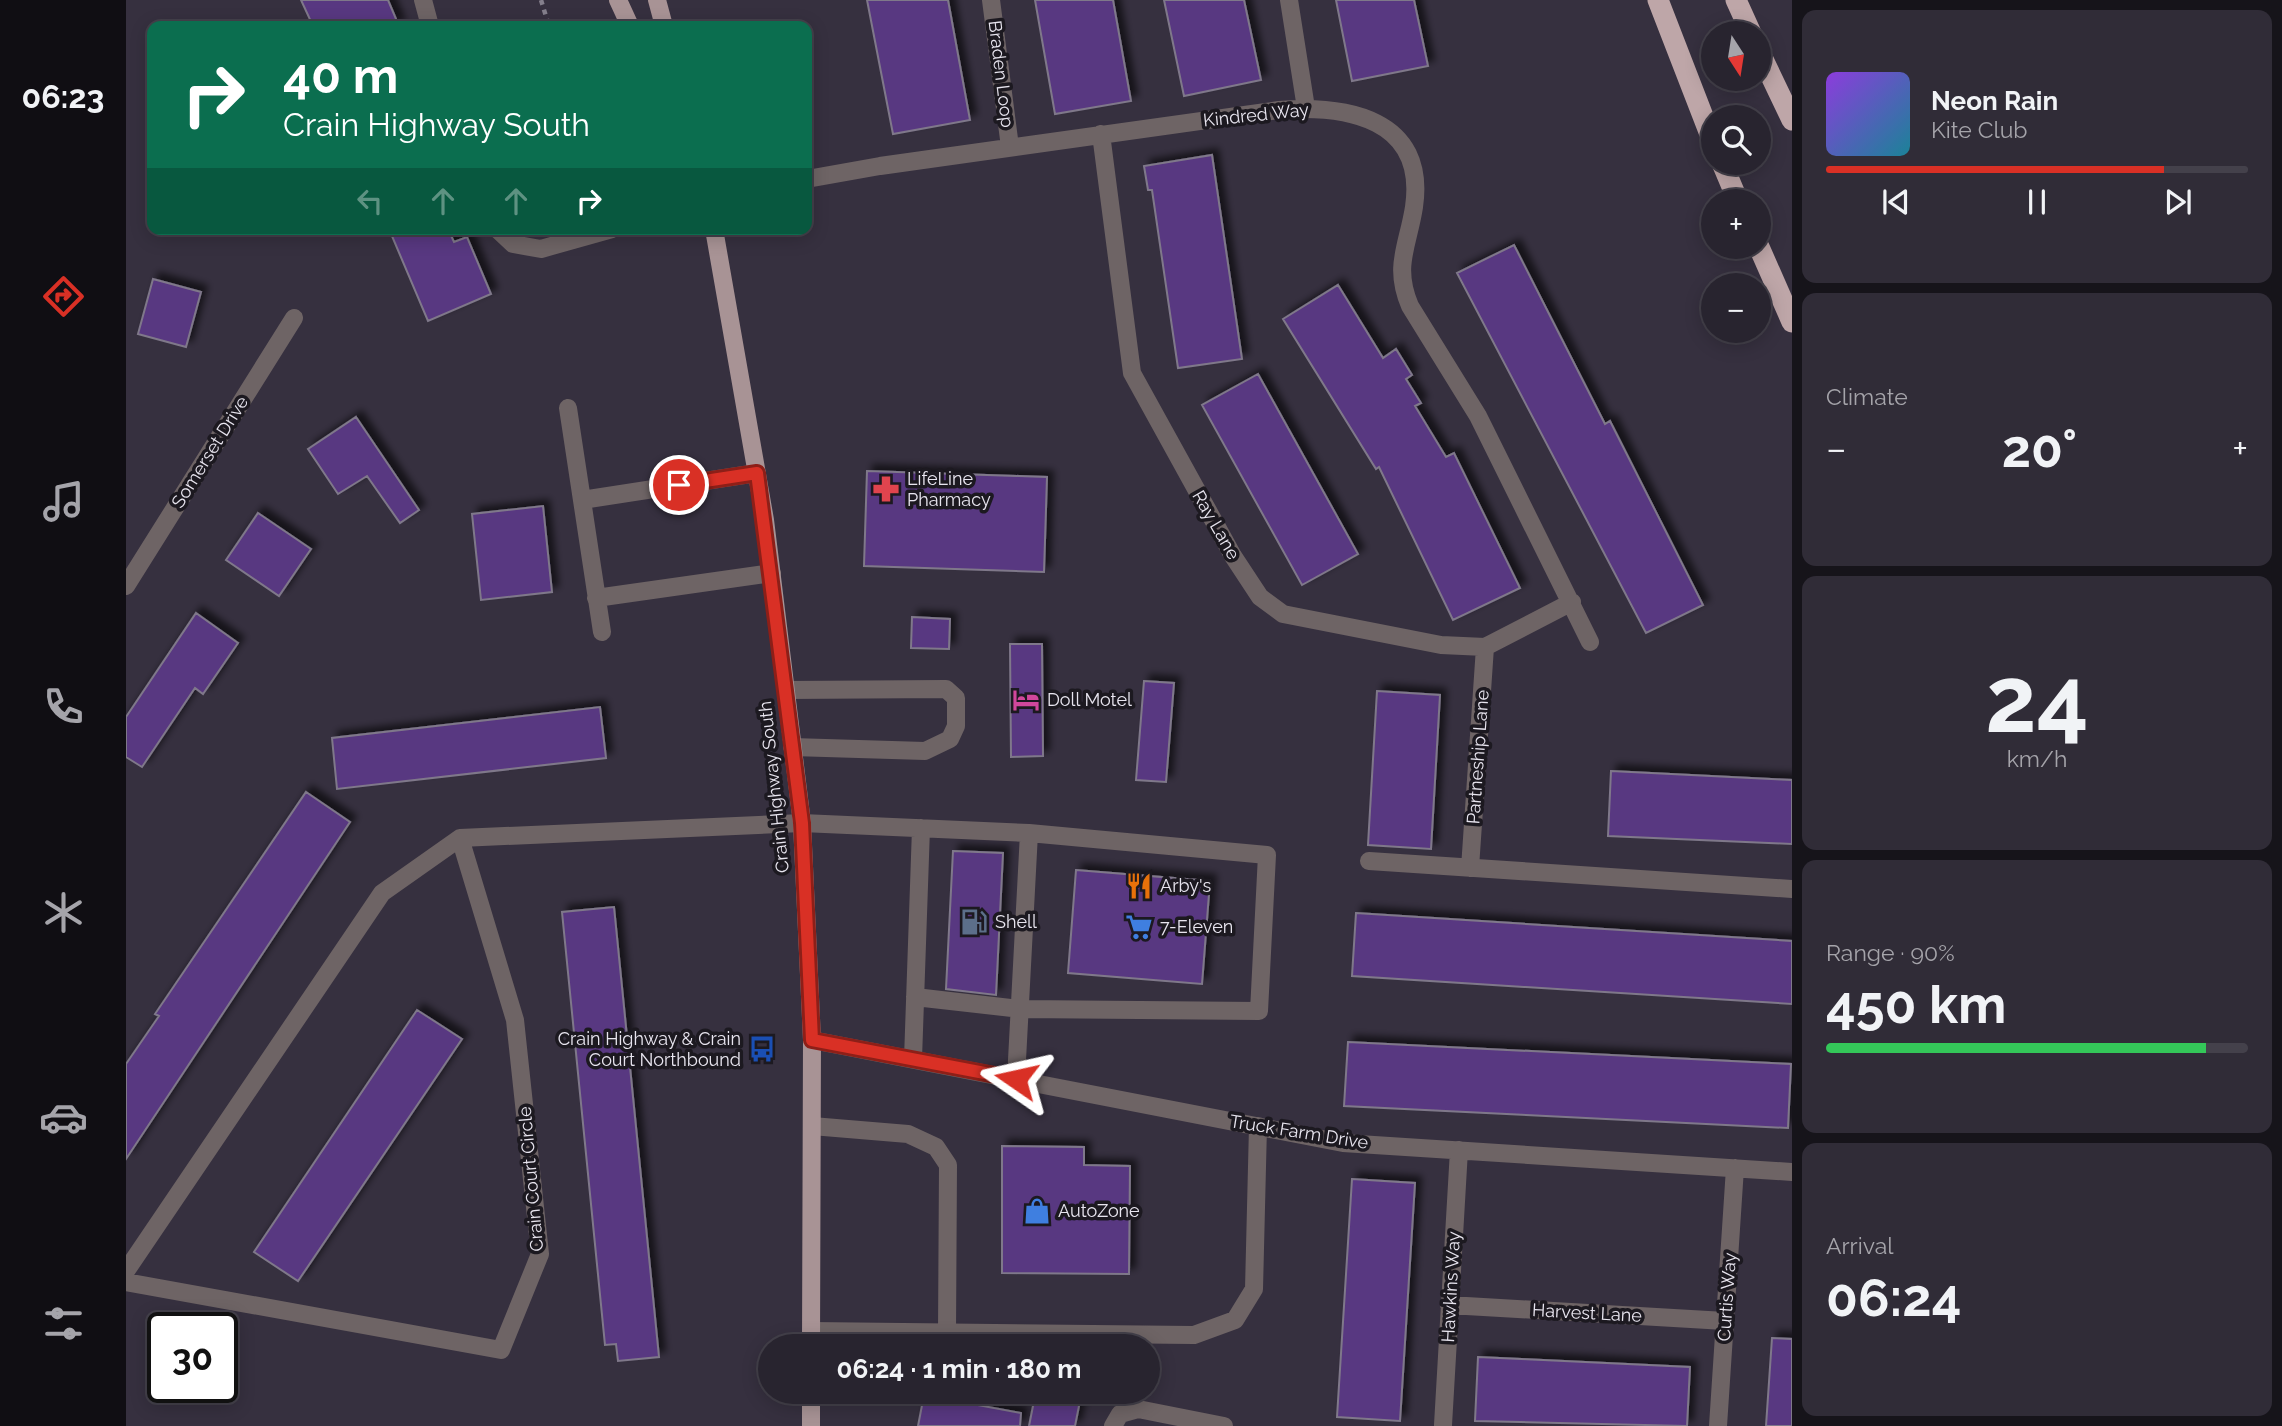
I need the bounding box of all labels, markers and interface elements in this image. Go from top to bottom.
street label: Braden Loop [985,19,1018,129]
north arrow [1701,21,1771,91]
map controls [1701,21,1771,343]
text: 40 m [283,47,398,104]
icon: right [168,49,259,140]
text: 06:23 [22,78,104,115]
text: Neon Rain [1931,86,2058,116]
street label: Kindred Way [1202,98,1310,130]
button: search [1701,105,1771,175]
text: Crain Highway South [283,106,590,143]
text: Kite Club [1931,116,2028,143]
icon: left [351,182,389,220]
icon: ahead [424,182,462,220]
icon: ahead [497,182,535,220]
icon: right [570,182,608,220]
icon: previous [1877,183,1915,221]
icon: pause [2018,183,2056,221]
icon: next [2159,183,2197,221]
button: + [1701,189,1771,259]
icon: directions [39,272,88,321]
button: − [1701,273,1771,343]
text: Climate [1826,383,1908,410]
street label: Somerset Drive [167,392,253,511]
text: 20° [2002,418,2077,479]
text: − [1826,426,1846,471]
text: + [2232,426,2248,471]
pin [649,455,709,515]
icon: arrive [660,466,698,504]
place label: LifeLine Pharmacy [907,468,991,510]
pharmacy icon: LifeLine Pharmacy [871,474,901,504]
icon: music [39,477,88,526]
street label: Ray Lane [1188,486,1245,563]
text: 24 [1985,646,2089,753]
icon: phone [39,682,88,731]
hotel icon: Doll Motel [1011,685,1041,715]
place label: Doll Motel [1047,689,1132,710]
street label: Partneship Lane [1462,689,1493,825]
street label: Crain Highway South [754,700,793,874]
text: km/h [2007,745,2067,772]
restaurant icon: Arby's [1124,871,1154,901]
place label: Arby's [1160,875,1211,896]
icon: climate [39,888,88,937]
fuel station icon: Shell [959,907,989,937]
place label: Shell [995,911,1037,932]
supermarket icon: 7-Eleven [1124,912,1154,942]
place label: 7-Eleven [1160,916,1233,937]
text: Range · 90% [1826,939,1955,966]
text: 450 km [1826,974,2006,1035]
place label: Crain Highway & Crain Court Northbound [558,1028,741,1070]
bus stop icon: Crain Highway & Crain Court Northbound [747,1034,777,1064]
position arrow [979,1042,1053,1116]
icon: car [39,1093,88,1142]
street label: Crain Court Circle [514,1105,547,1253]
street label: Truck Farm Drive [1228,1110,1370,1153]
shop icon: AutoZone [1022,1196,1052,1226]
place label: AutoZone [1058,1200,1140,1221]
street label: Hawkins Way [1437,1231,1464,1343]
text: Arrival [1826,1232,1893,1259]
street label: Curtis Way [1713,1252,1740,1342]
text: 06:24 [1826,1267,1961,1328]
icon: filters [39,1299,88,1348]
street label: Harvest Lane [1532,1299,1643,1326]
speed limit sign: 30 [147,1312,238,1403]
text: 06:24 · 1 min · 180 m [837,1354,1081,1384]

